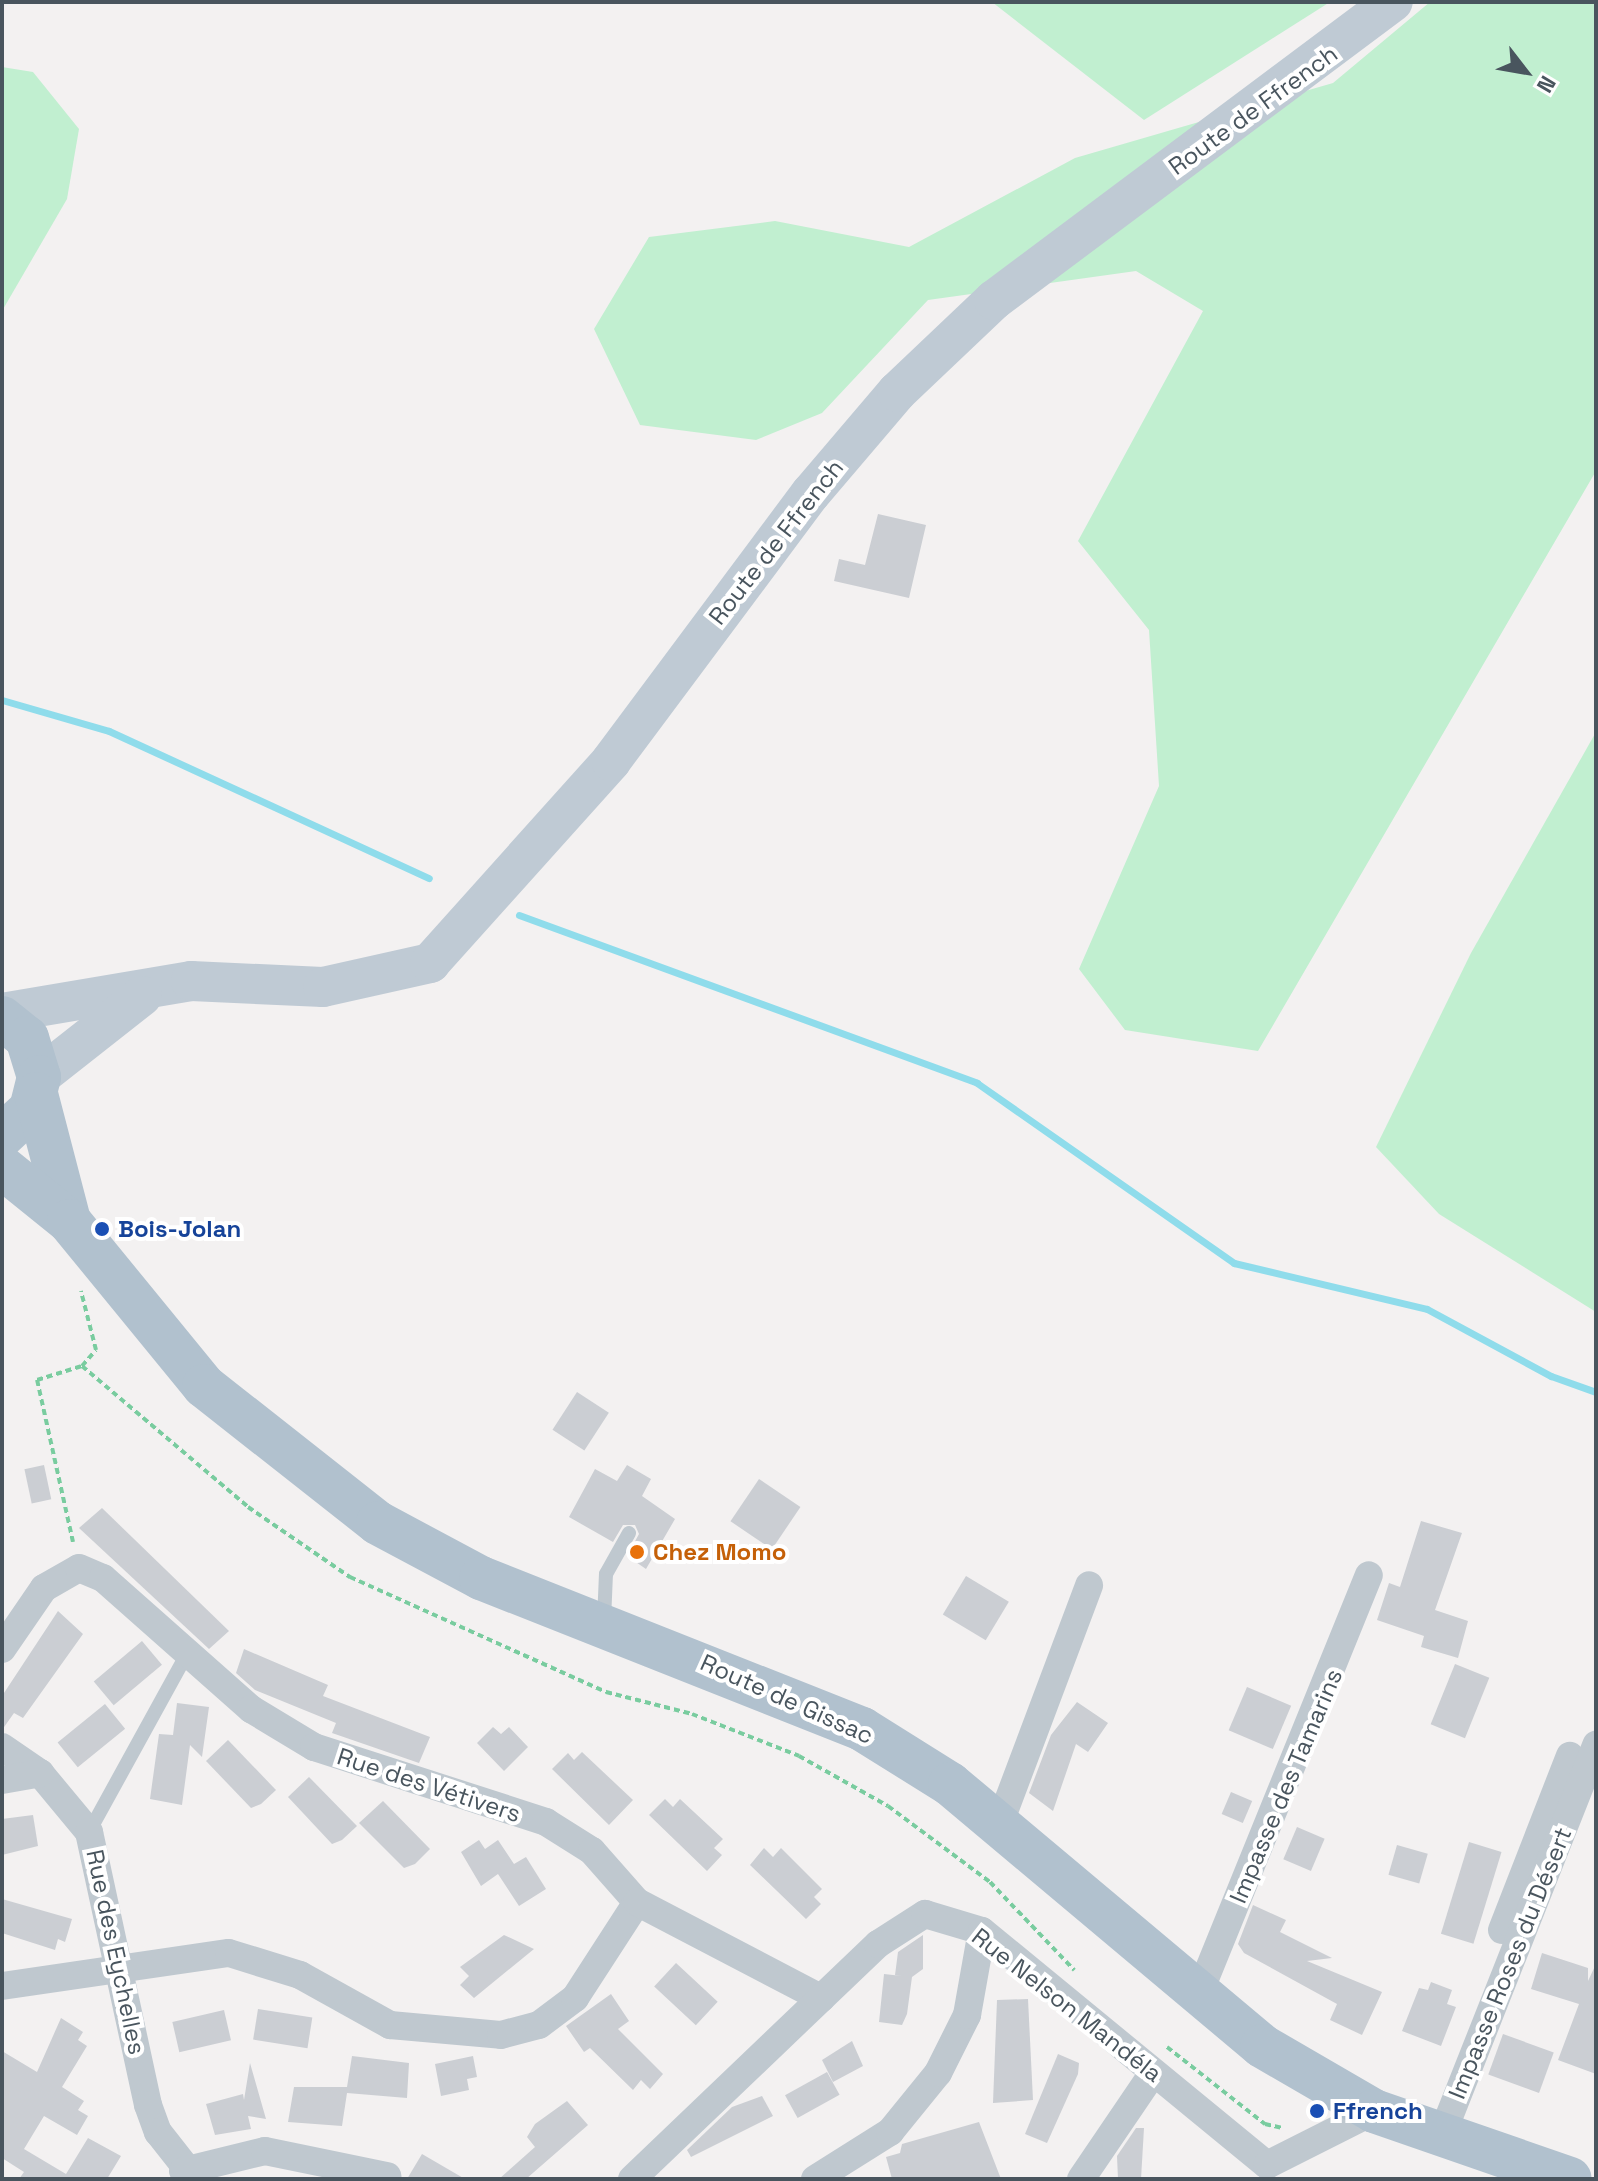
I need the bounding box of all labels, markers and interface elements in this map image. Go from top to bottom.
north arrow [1486,32,1566,112]
street label: Route de Ffrench [1163,39,1343,181]
text: N [1531,71,1562,98]
street label: Route de Ffrench [703,454,849,630]
place label: Bois-Jolan [118,1215,241,1243]
marker: Bois-Jolan [93,1220,111,1238]
place label: Chez Momo [653,1538,786,1566]
marker: Chez Momo [628,1543,646,1561]
street label: Route de Gissac [696,1648,878,1750]
street label: Impasse des Tamarins [1223,1664,1349,1908]
street label: Rue des Vétivers [334,1742,524,1828]
street label: Impasse Roses du Désert [1442,1823,1578,2103]
street label: Rue des Eychelles [80,1847,152,2057]
street label: Rue Nelson Mandéla [966,1922,1168,2088]
place label: Ffrench [1333,2097,1423,2125]
marker: Ffrench [1308,2102,1326,2120]

